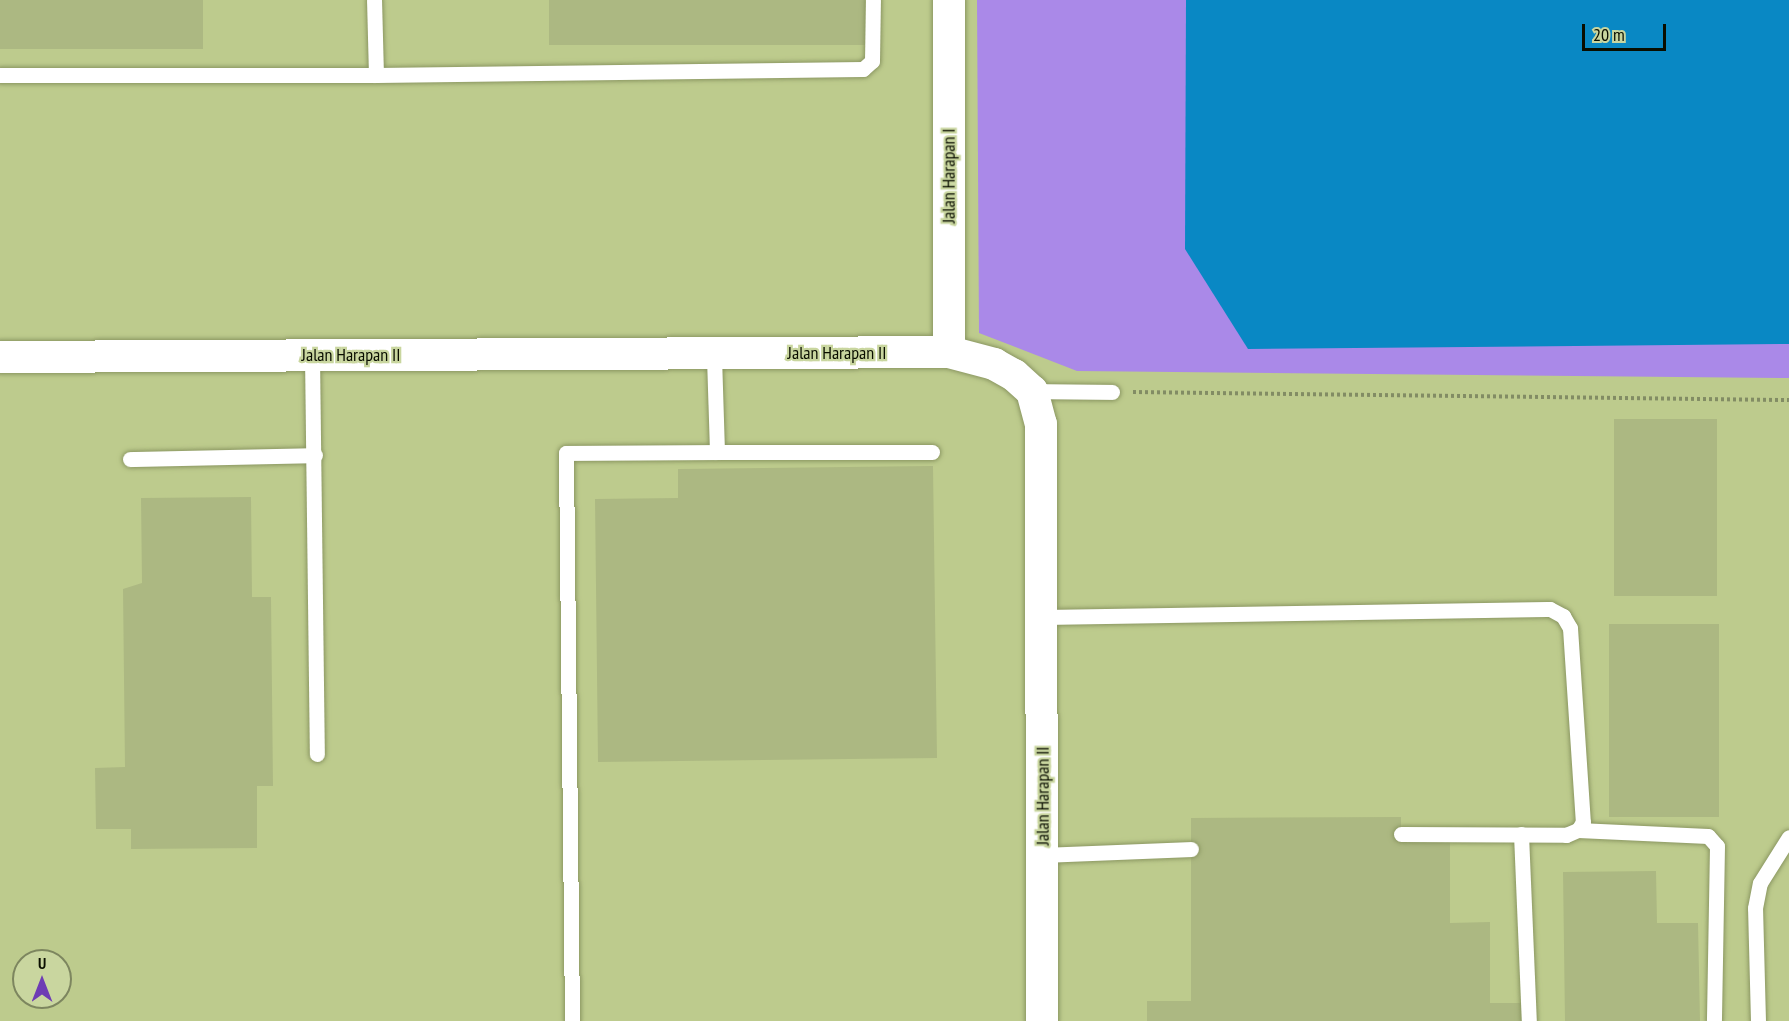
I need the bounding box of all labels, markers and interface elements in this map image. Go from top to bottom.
scale bar [1585,12,1669,50]
text: 20 m [1593,23,1625,46]
street label: Jalan Harapan I [938,129,960,223]
street label: Jalan Harapan II [788,342,886,364]
street label: Jalan Harapan II [302,344,400,366]
street label: Jalan Harapan II [1032,747,1054,845]
north arrow [12,949,72,1009]
text: U [38,953,46,973]

